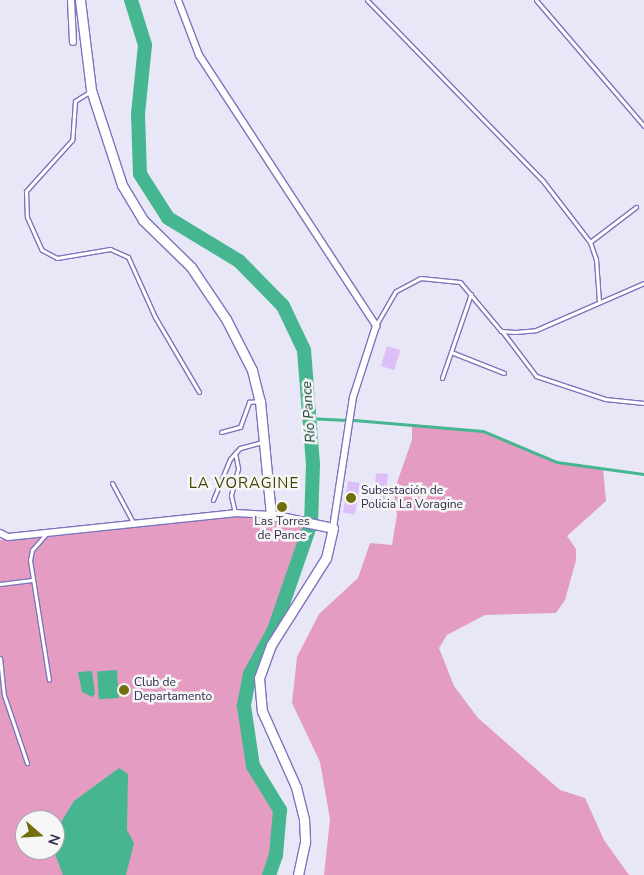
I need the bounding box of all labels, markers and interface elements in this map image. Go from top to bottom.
water label: Río Pance [298,381,320,443]
district label: LA VORAGINE [187,475,301,493]
place label: Subestación de Policia La Voragine [361,484,463,512]
marker: Subestación de Policia La Voragine [345,492,357,504]
marker: Las Torres de Pance [276,501,288,513]
place label: Las Torres de Pance [254,515,310,543]
place label: Club de Departamento [134,676,212,704]
marker: Club de Departamento [118,684,130,696]
north arrow [15,810,65,860]
text: N [43,832,64,848]

